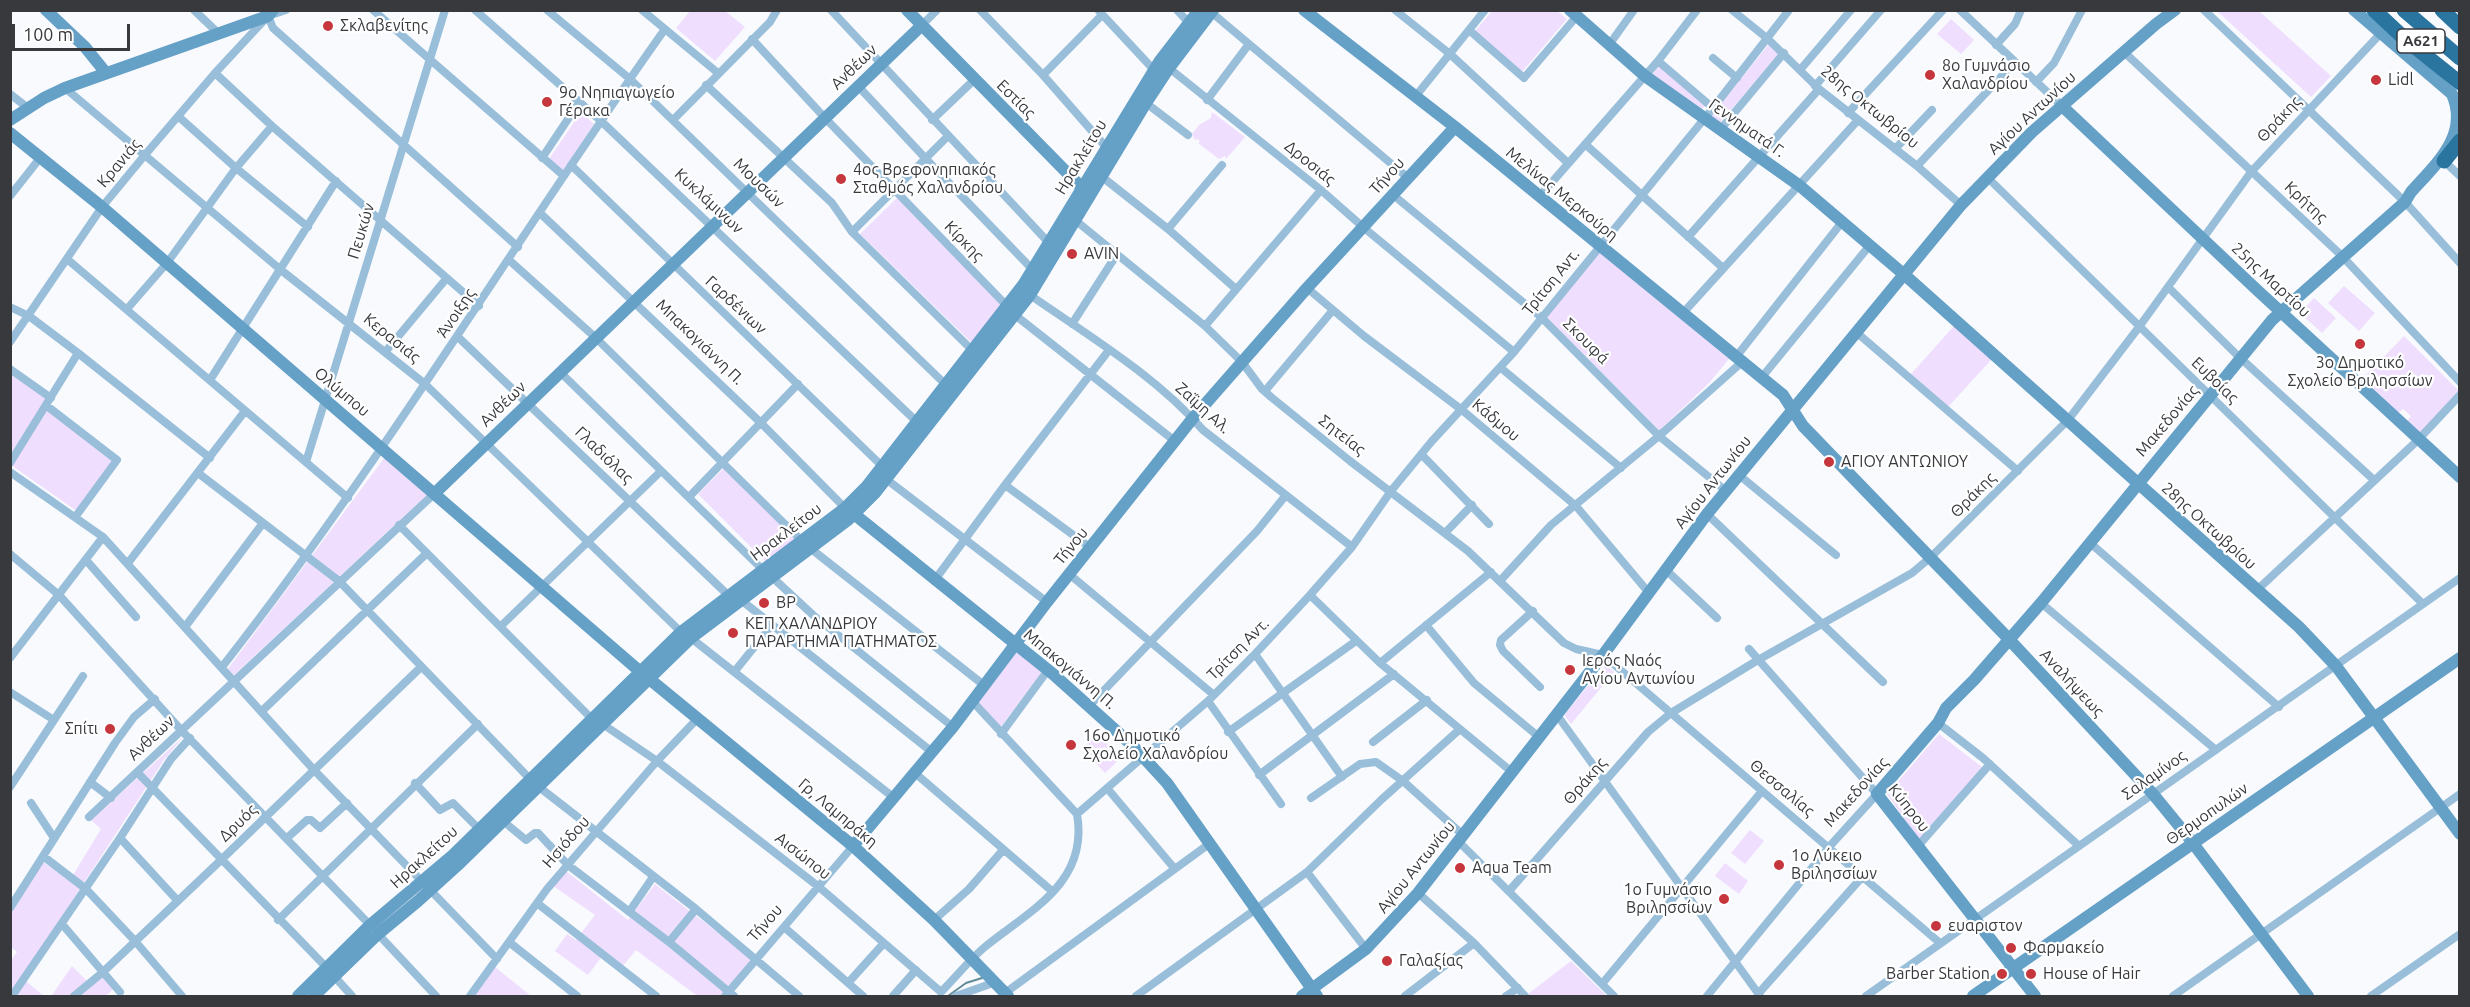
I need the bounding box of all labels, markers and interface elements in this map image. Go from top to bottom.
scale bar [15,12,134,50]
place label: Σκλαβενίτης [340,16,428,36]
marker: Σκλαβενίτης [321,19,335,33]
text: 100 m [23,24,73,44]
road number: Α621 [2397,29,2445,53]
street label: Ανθέων [827,40,881,94]
place label: 8ο Γυμνάσιο Χαλανδρίου [1942,56,2030,94]
street label: 28ης Οκτωβρίου [1817,62,1923,152]
street label: Αγίου Αντωνίου [1984,67,2080,159]
marker: 8ο Γυμνάσιο Χαλανδρίου [1923,68,1937,82]
place label: Lidl [2388,70,2414,90]
marker: Lidl [2369,73,2383,87]
street label: Εστίας [993,76,1039,122]
place label: 9ο Νηπιαγωγείο Γέρακα [559,83,675,121]
street label: Θράκης [2253,92,2305,146]
marker: 9ο Νηπιαγωγείο Γέρακα [540,95,554,109]
street label: Γεννηματά Γ. [1705,95,1789,161]
street label: Ηρακλείτου [1051,116,1111,198]
street label: Κρανιάς [93,135,145,191]
street label: Δροσιάς [1281,137,1339,189]
street label: Μελίνας Μερκούρη [1502,143,1622,245]
street label: Μουσών [730,154,788,212]
street label: Τήνου [1365,154,1409,198]
place label: 4ος Βρεφονηπιακός Σταθμός Χαλανδρίου [853,160,1003,198]
street label: Κυκλάμινων [671,164,747,238]
marker: 4ος Βρεφονηπιακός Σταθμός Χαλανδρίου [834,172,848,186]
street label: Κρήτης [2281,177,2331,227]
street label: Πευκών [343,201,379,261]
street label: Κίρκης [940,217,988,265]
street label: 25ης Μαρτίου [2228,239,2314,321]
place label: AVIN [1084,244,1119,264]
street label: Τρίτση Αντ. [1518,245,1584,319]
marker: AVIN [1065,247,1079,261]
street label: Γαρδένιων [701,272,771,338]
street label: Άνοιξης [433,285,479,341]
street label: Μπακογιάννη Π. [652,295,748,389]
street label: Κερασιάς [360,309,424,367]
street label: Σκουφά [1559,314,1613,368]
marker: 3ο Δημοτικό Σχολείο Βριλησσίων [2353,337,2367,351]
street label: Ευβοίας [2187,353,2243,407]
place label: 3ο Δημοτικό Σχολείο Βριλησσίων [2287,353,2433,391]
street label: Ολύμπου [310,363,374,421]
street label: Ανθέων [476,377,530,431]
street label: Ζαΐμη Αλ. [1172,378,1234,438]
street label: Μακεδονίας [2132,381,2202,461]
street label: Κάδμου [1468,395,1524,445]
street label: Σητείας [1315,411,1369,459]
street label: Γλαδιόλας [571,423,637,487]
street label: Αγίου Αντωνίου [1671,432,1755,532]
place label: ΑΓΙΟΥ ΑΝΤΩΝΙΟΥ [1841,452,1968,472]
marker: ΑΓΙΟΥ ΑΝΤΩΝΙΟΥ [1822,455,1836,469]
street label: Θράκης [1946,468,2000,522]
street label: 28ης Οκτωβρίου [2158,478,2260,574]
street label: Ηρακλείτου [747,499,825,565]
street label: Τήνου [1050,523,1092,569]
place label: BP [776,593,796,613]
marker: BP [757,596,771,610]
place label: ΚΕΠ ΧΑΛΑΝΔΡΙΟΥ ΠΑΡΑΡΤΗΜΑ ΠΑΤΗΜΑΤΟΣ [745,614,937,652]
street label: Τρίτση Αντ. [1203,614,1273,684]
street label: Μπακογιάννη Π. [1020,625,1120,713]
marker: ΚΕΠ ΧΑΛΑΝΔΡΙΟΥ ΠΑΡΑΡΤΗΜΑ ΠΑΤΗΜΑΤΟΣ [726,626,740,640]
street label: Αναλήψεως [2036,645,2108,721]
place label: Ιερός Ναός Αγίου Αντωνίου [1582,651,1695,689]
marker: Ιερός Ναός Αγίου Αντωνίου [1563,663,1577,677]
street label: Ανθέων [124,712,178,764]
place label: Σπίτι [65,719,98,739]
marker: Σπίτι [103,722,117,736]
place label: 16ο Δημοτικό Σχολείο Χαλανδρίου [1083,726,1228,764]
marker: 16ο Δημοτικό Σχολείο Χαλανδρίου [1064,738,1078,752]
street label: Σαλαμίνος [2118,746,2190,804]
street label: Μακεδονίας [1820,753,1892,831]
street label: Θράκης [1559,754,1611,808]
street label: Θεσσαλίας [1746,755,1818,821]
street label: Γρ, Λαμπράκη [794,774,882,852]
street label: Θερμοπυλών [2162,779,2252,849]
street label: Κύπρου [1884,780,1934,836]
street label: Δρυός [215,800,261,846]
street label: Ησιόδου [538,812,594,872]
street label: Αγίου Αντωνίου [1373,817,1459,917]
street label: Ηρακλείτου [386,822,462,892]
street label: Αισώπου [771,828,835,884]
place label: 1o Λύκειο Βριλησσίων [1791,846,1877,884]
place label: Aqua Team [1472,858,1552,878]
marker: 1o Λύκειο Βριλησσίων [1772,858,1786,872]
marker: Aqua Team [1453,861,1467,875]
place label: 1ο Γυμνάσιο Βριλησσίων [1624,880,1712,918]
marker: 1ο Γυμνάσιο Βριλησσίων [1717,892,1731,906]
street label: Τήνου [744,900,786,946]
place label: ευαριστον [1948,916,2022,936]
marker: ευαριστον [1929,919,1943,933]
place label: Φαρμακείο [2023,938,2104,958]
marker: Φαρμακείο [2004,941,2018,955]
place label: Γαλαξίας [1399,951,1463,971]
marker: Γαλαξίας [1380,954,1394,968]
place label: Barber Station [1886,964,1990,984]
place label: House of Hair [2043,964,2141,984]
marker: Barber Station [1995,967,2009,981]
marker: House of Hair [2024,967,2038,981]

